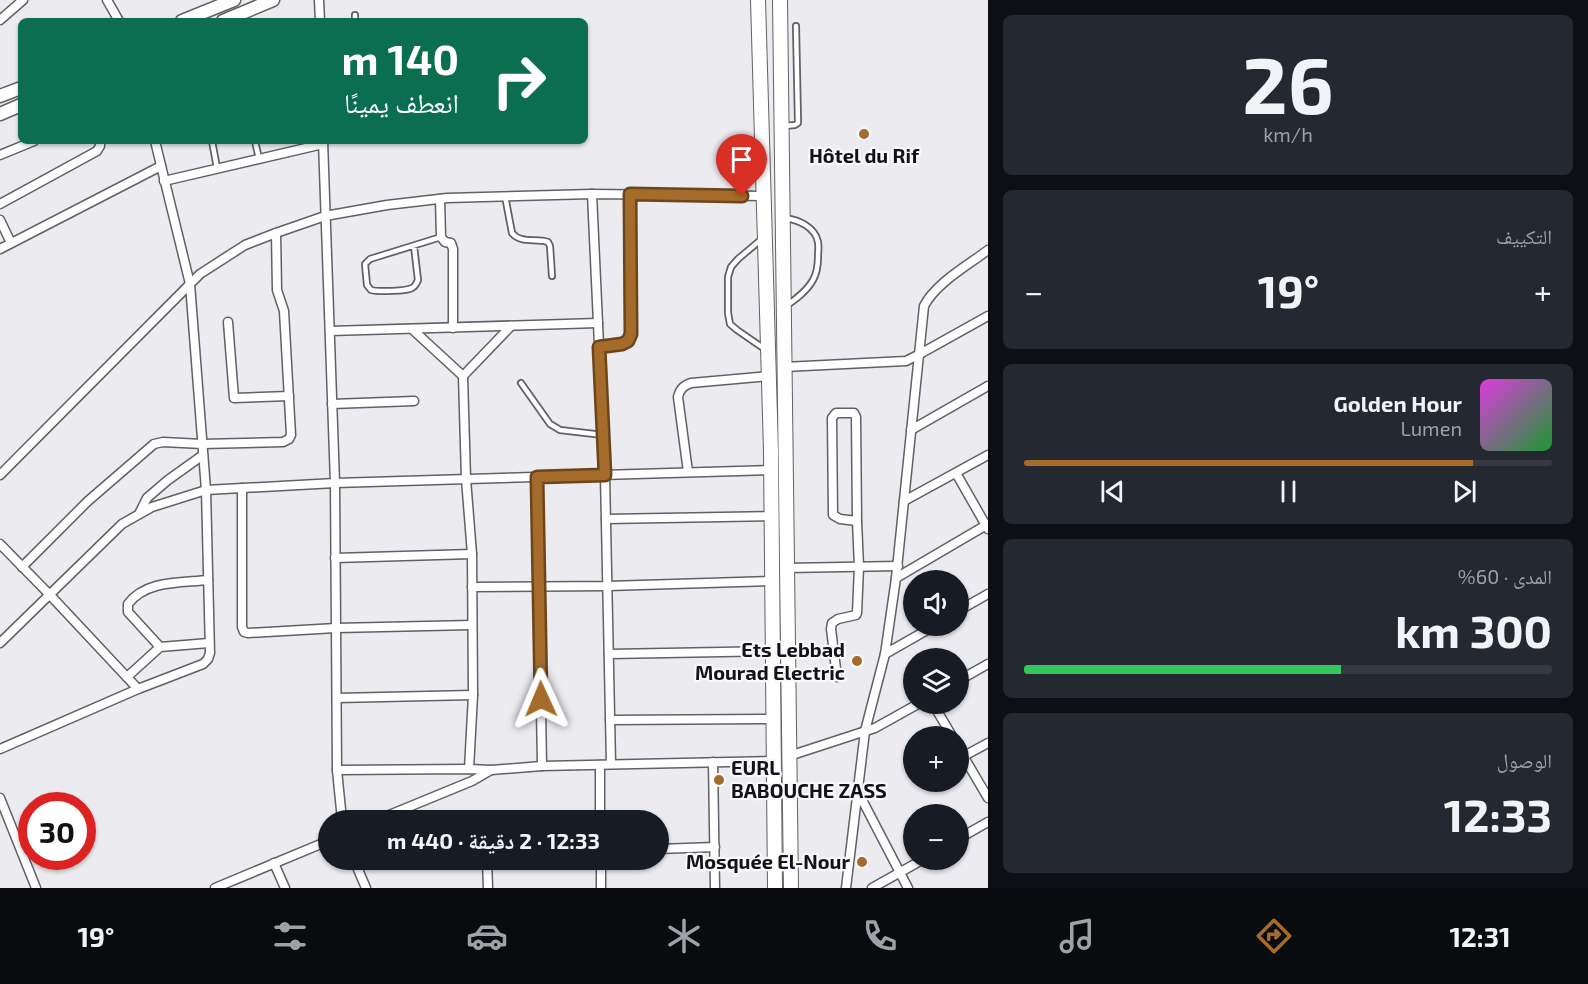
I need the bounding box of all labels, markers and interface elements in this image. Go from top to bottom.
text: 140 m [342,33,459,83]
text: 26 [1242,36,1334,130]
icon: right [480,42,558,120]
text: انعطف يمينًا [344,86,459,118]
text: km/h [1263,122,1313,146]
marker: Hôtel du Rif [857,127,871,141]
pin [716,134,767,196]
icon: arrive [725,143,758,176]
place label: Hôtel du Rif [809,143,920,167]
text: التكييف [1496,224,1552,248]
text: 19° [1258,263,1319,317]
text: − [1024,271,1043,311]
text: + [1534,271,1552,311]
text: Golden Hour [1333,390,1462,416]
text: Lumen [1400,416,1462,440]
icon: previous [1096,475,1129,508]
icon: pause [1272,475,1305,508]
icon: next [1448,475,1481,508]
text: المدى · 60% [1458,564,1552,588]
map controls [903,570,969,870]
button: sound [903,570,969,636]
text: 300 km [1395,603,1552,657]
place label: Ets Lebbad Mourad Electric [695,637,845,684]
button: layers [903,648,969,714]
marker: Ets Lebbad Mourad Electric [850,654,864,668]
position arrow [509,667,573,731]
button: + [903,726,969,792]
text: الوصول [1497,748,1552,772]
place label: EURL BABOUCHE ZASS [731,755,887,802]
marker: EURL BABOUCHE ZASS [712,773,726,787]
text: 12:33 [1444,787,1552,841]
speed limit sign: 30 [18,792,96,870]
button: − [903,804,969,870]
text: 12:33 · 2 دقيقة · 440 m [387,827,600,853]
place label: Mosquée El-Nour [686,849,850,873]
marker: Mosquée El-Nour [855,855,869,869]
icon: filters [269,915,311,957]
icon: car [466,915,508,957]
icon: climate [663,915,705,957]
icon: phone [859,915,901,957]
icon: music [1056,915,1098,957]
icon: directions [1253,915,1295,957]
text: 19° [77,920,114,952]
text: 12:31 [1449,920,1511,952]

